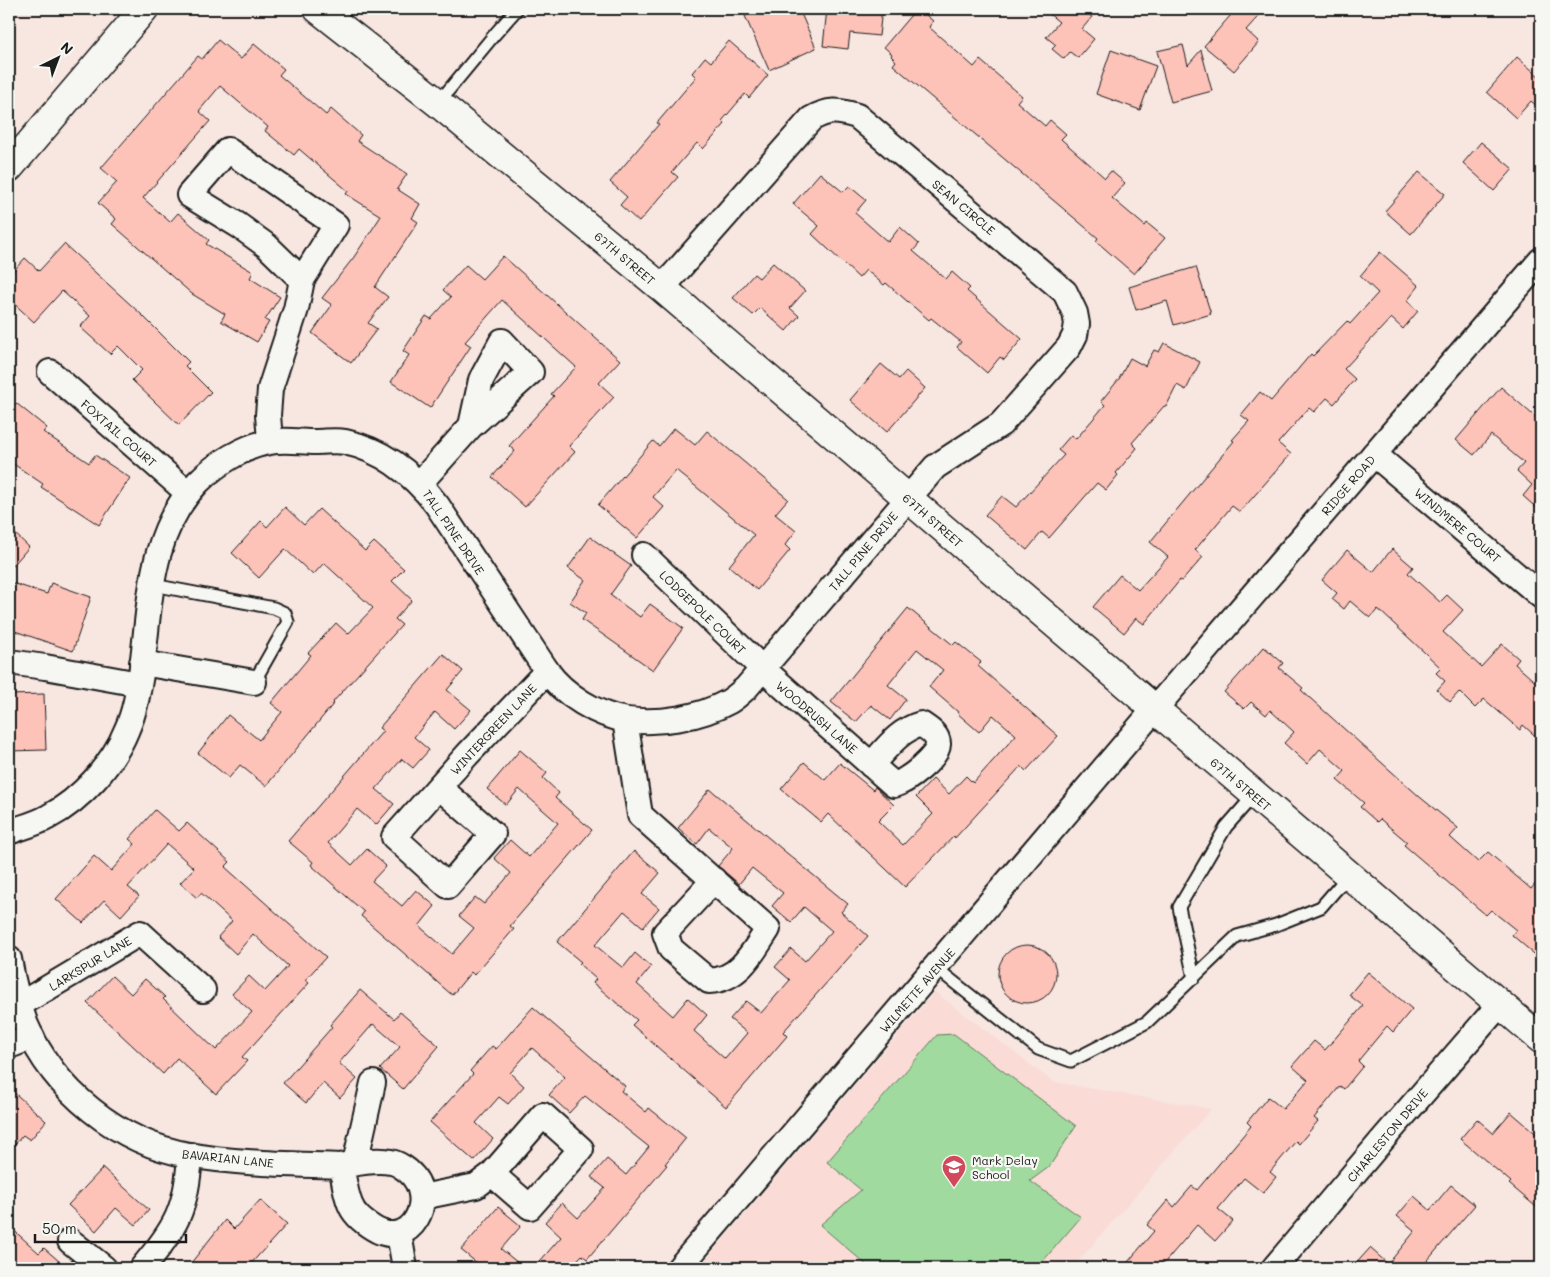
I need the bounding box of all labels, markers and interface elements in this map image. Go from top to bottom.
north arrow [32,32,82,82]
text: N [57,37,77,59]
street label: SEAN CIRCLE [929,176,999,238]
street label: 67TH STREET [591,228,659,288]
street label: FOXTAIL COURT [78,396,160,470]
street label: RIDGE ROAD [1318,452,1378,518]
street label: WINDMERE COURT [1411,484,1505,566]
street label: TALL PINE DRIVE [420,486,488,578]
street label: 67TH STREET [900,489,967,551]
street label: TALL PINE DRIVE [825,508,901,594]
street label: LODGEPOLE COURT [656,567,750,658]
street label: WOODRUSH LANE [773,677,861,757]
street label: WINTERGREEN LANE [446,680,540,778]
street label: 67TH STREET [1207,754,1275,814]
street label: LARKSPUR LANE [46,932,134,994]
street label: WILMETTE AVENUE [876,944,958,1036]
street label: CHARLESTON DRIVE [1343,1085,1431,1185]
street label: BAVARIAN LANE [181,1145,275,1171]
place label: Mark Delay School [972,1152,1038,1182]
school or university icon: Mark Delay School [941,1154,967,1188]
scale bar [35,1212,186,1244]
text: 50 m [42,1218,77,1238]

